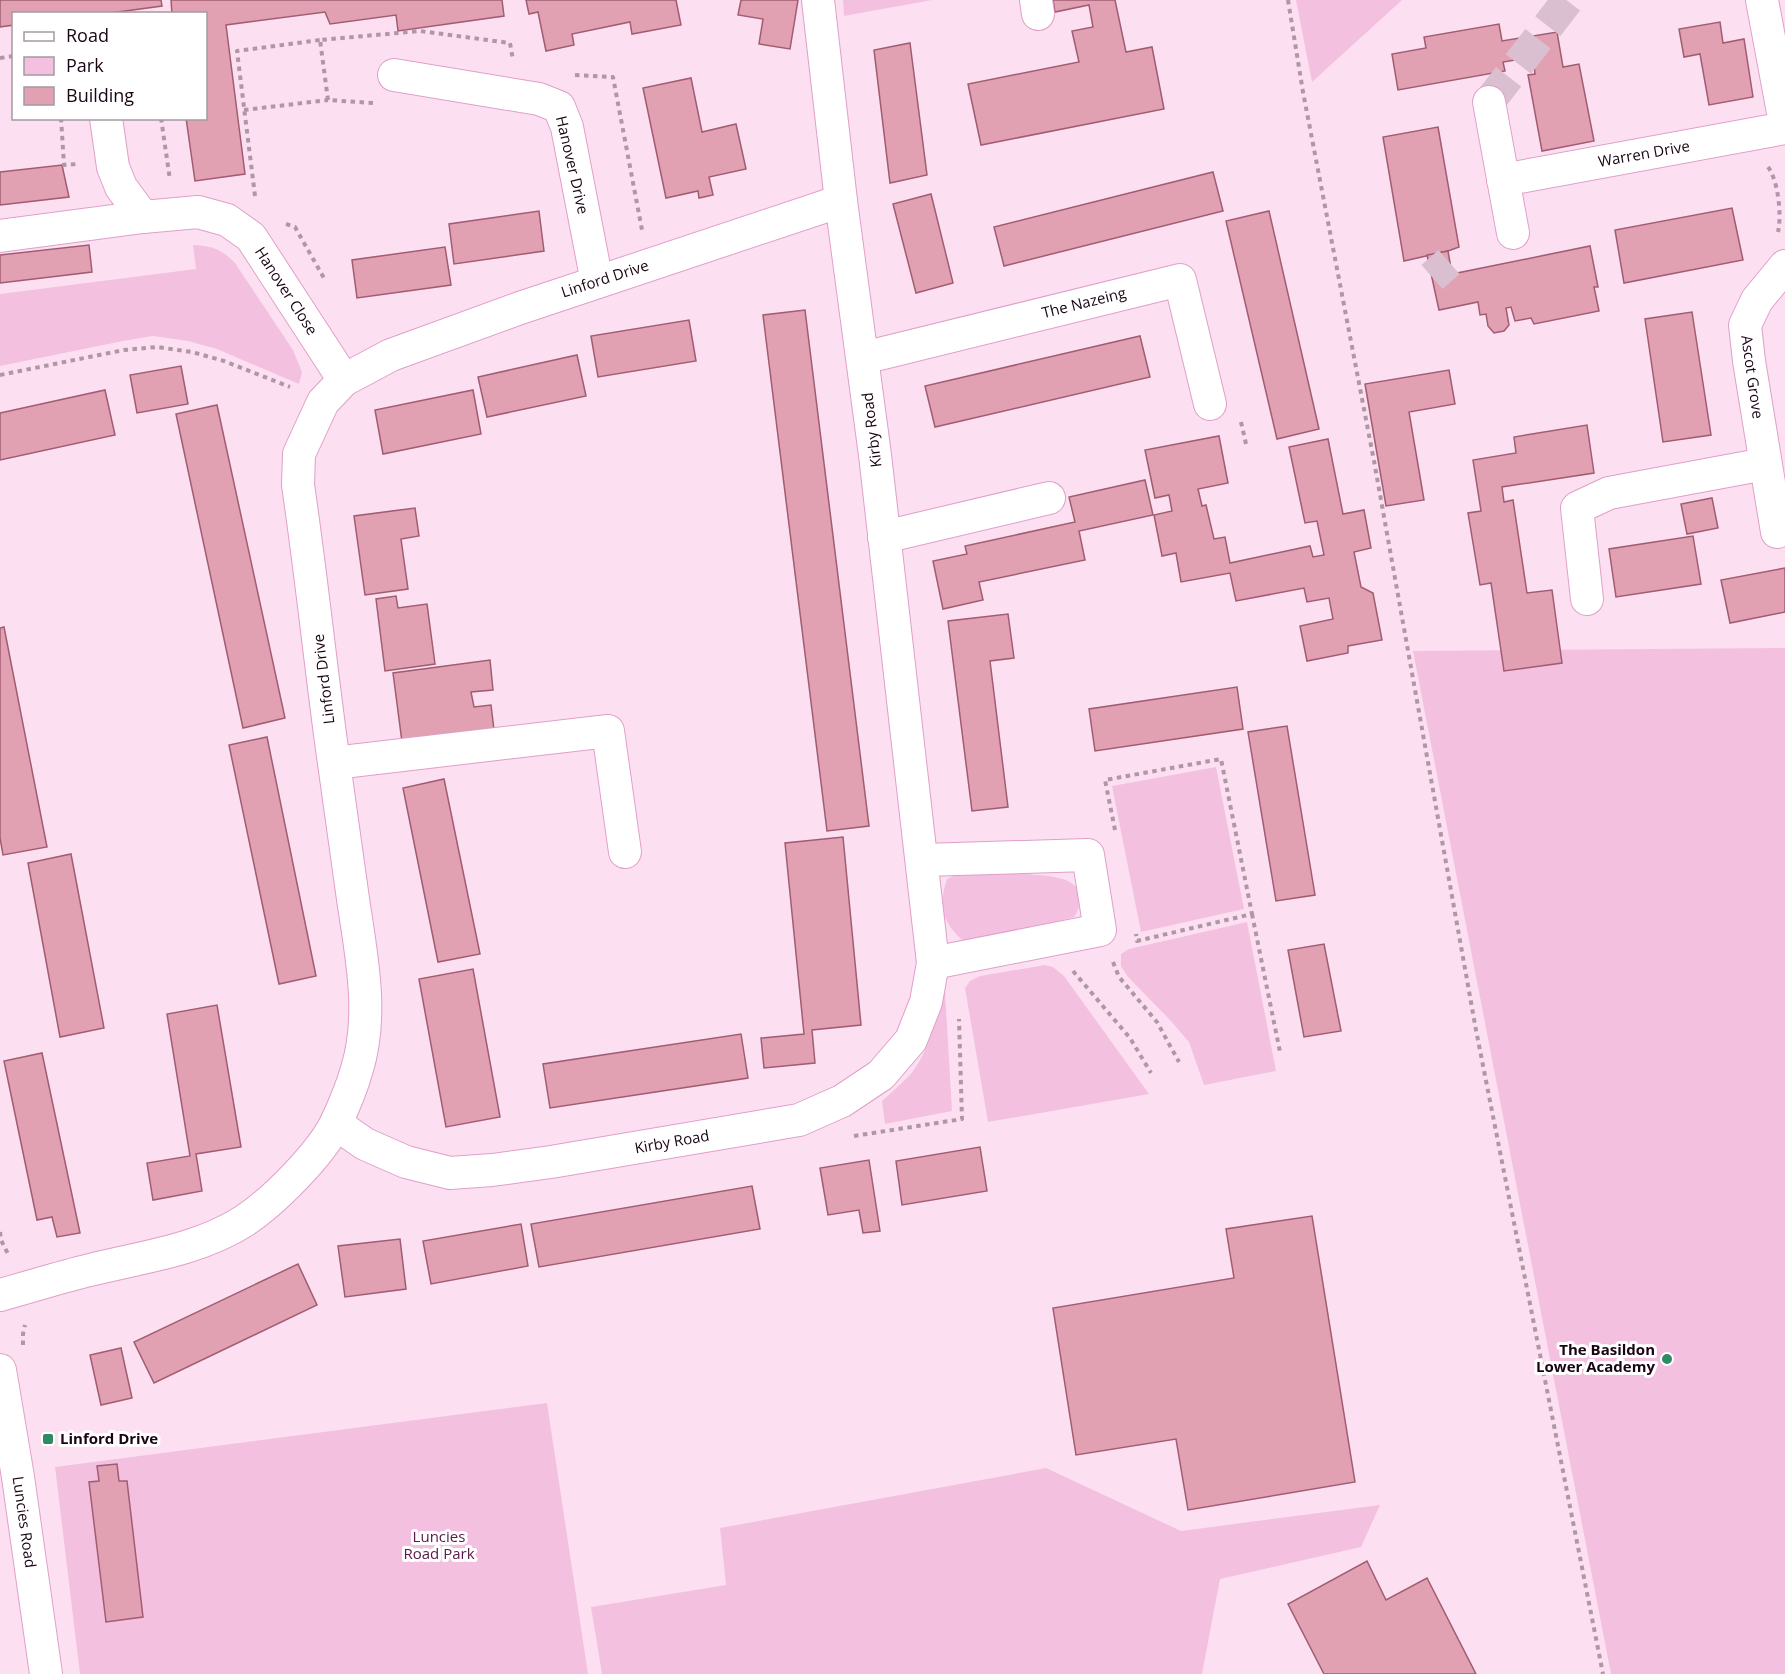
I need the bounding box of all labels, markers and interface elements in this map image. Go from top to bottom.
legend [12,12,207,120]
text: Road [66,23,109,47]
text: Park [66,53,104,77]
text: Building [66,83,134,107]
street label: Hanover Drive [552,114,594,216]
street label: Warren Drive [1596,135,1691,171]
street label: Hanover Close [251,242,323,338]
street label: Linford Drive [558,255,651,302]
street label: The Nazeing [1040,282,1128,322]
street label: Ascot Grove [1737,334,1769,420]
street label: Kirby Road [856,391,886,469]
street label: Linford Drive [308,633,338,725]
street label: Kirby Road [633,1125,711,1157]
place label: The Basildon Lower Academy [1536,1339,1655,1376]
marker: The Basildon Lower Academy [1660,1352,1674,1366]
place label: Linford Drive [60,1428,158,1448]
marker: Linford Drive [41,1432,55,1446]
street label: Luncies Road [9,1475,41,1569]
park label: Luncies Road Park [403,1526,475,1563]

